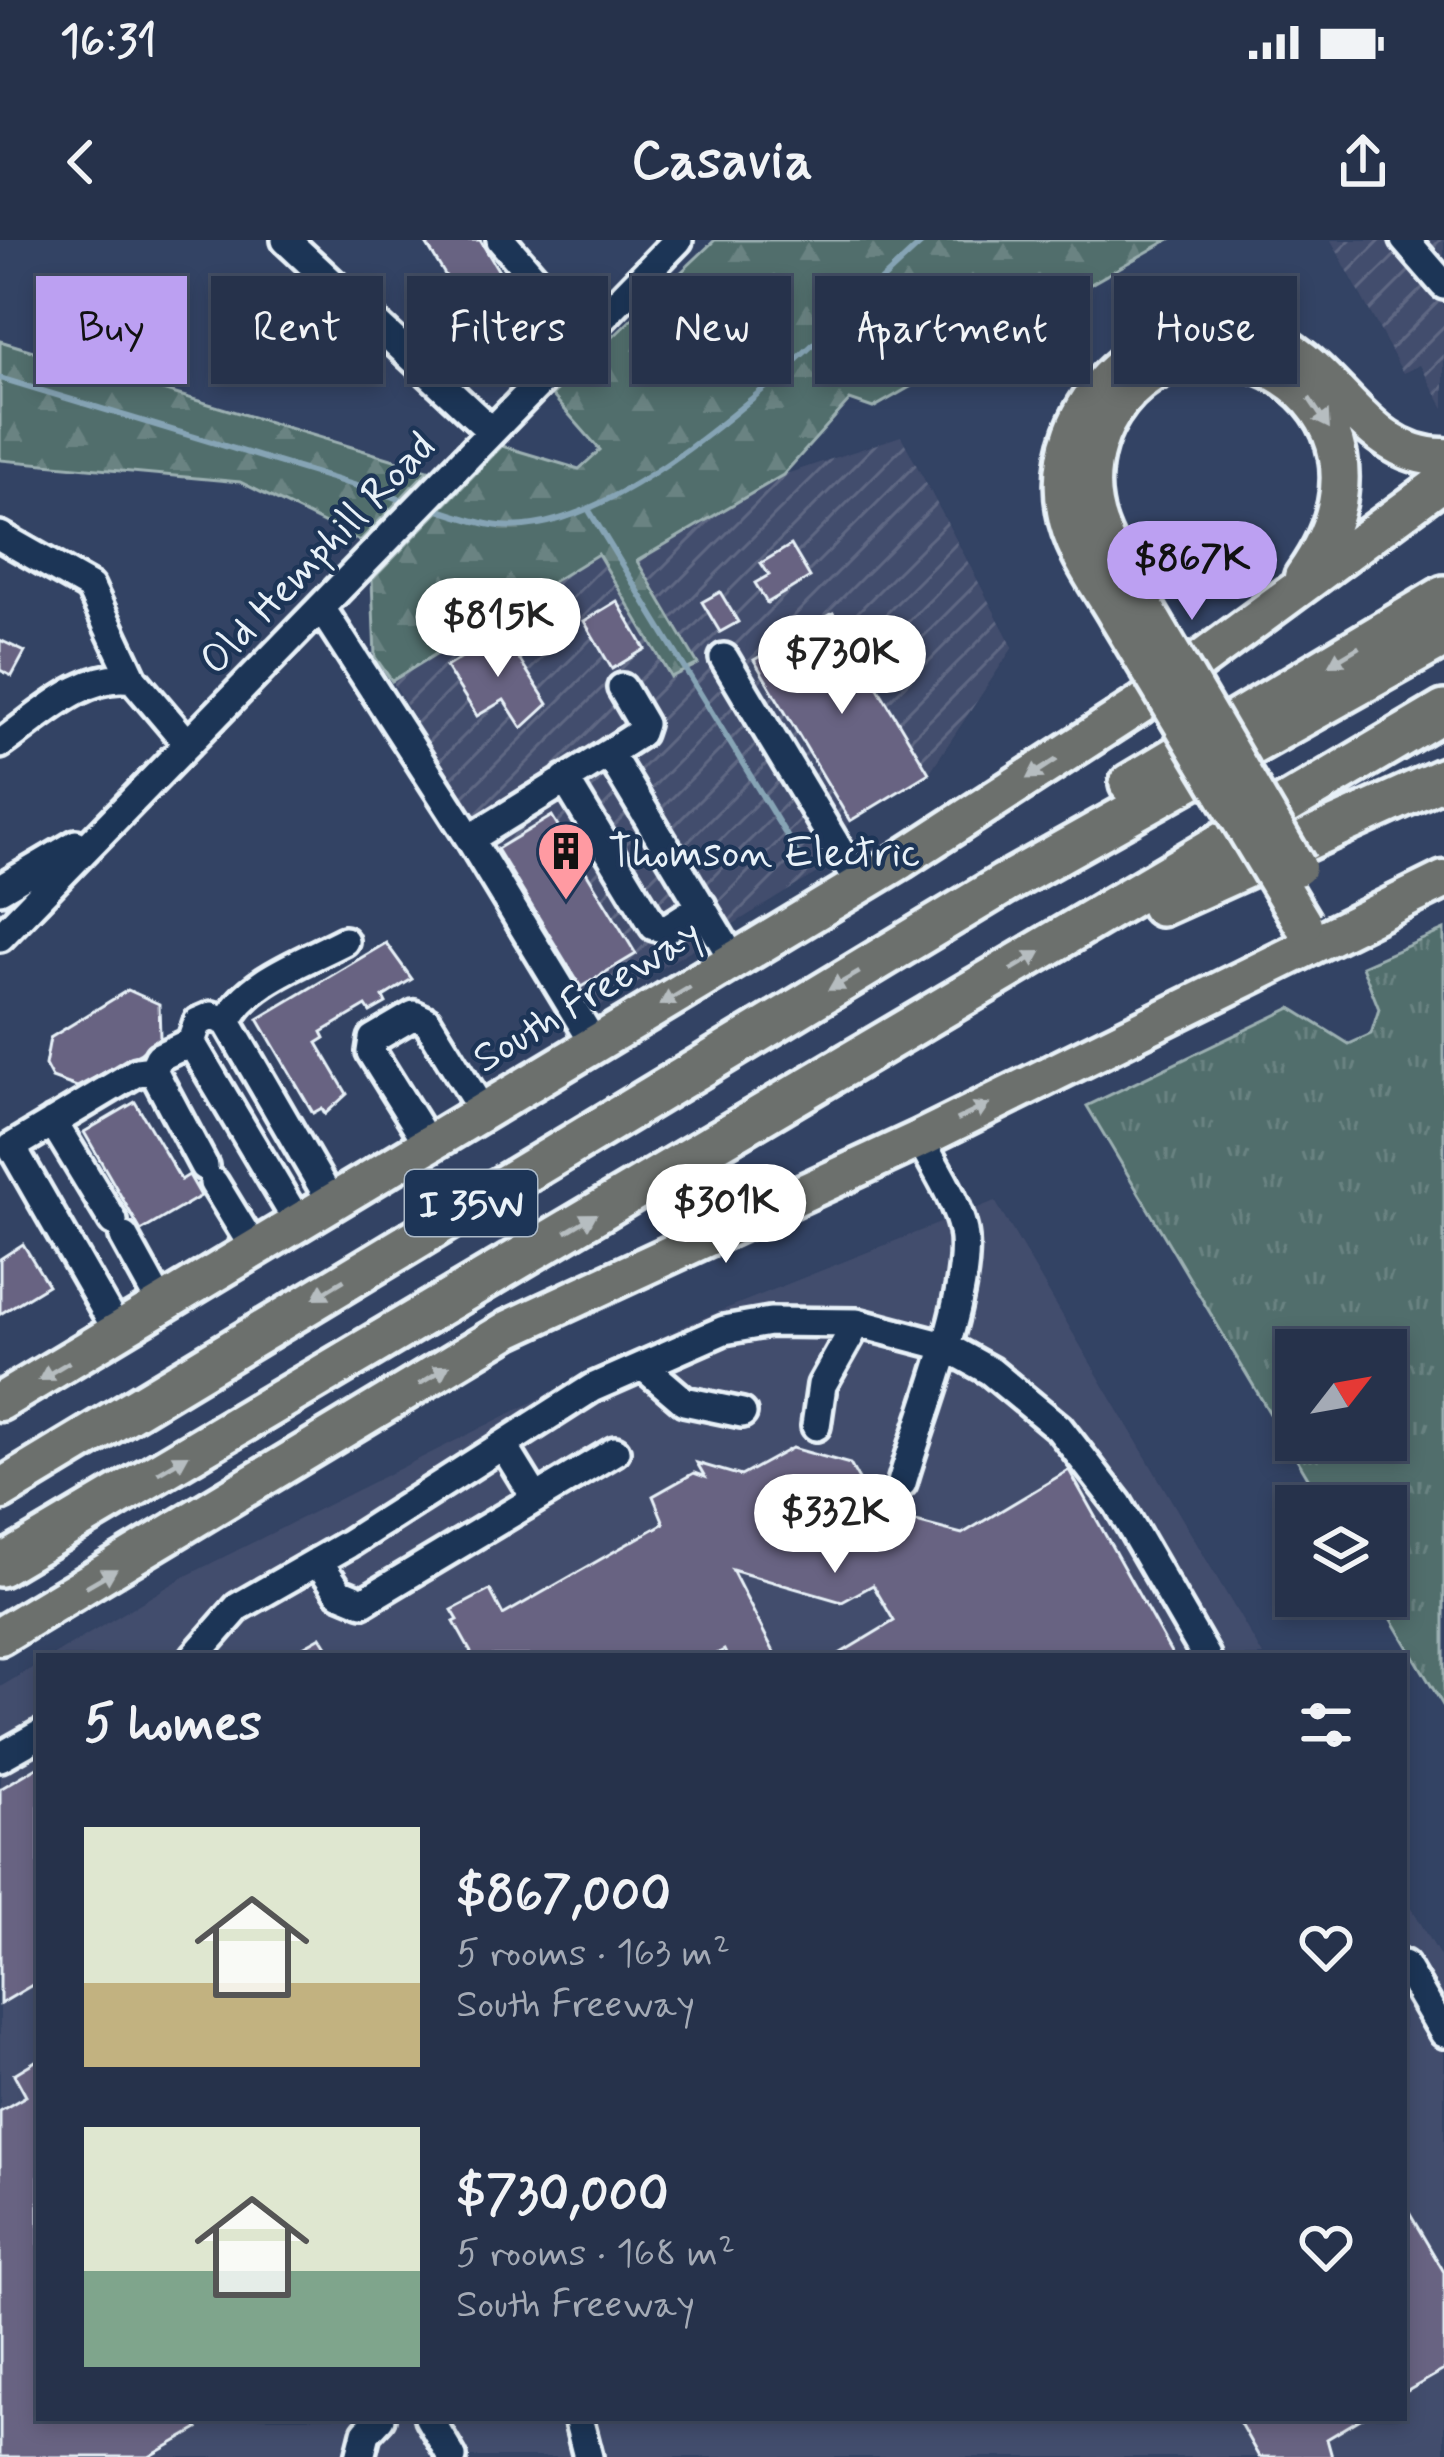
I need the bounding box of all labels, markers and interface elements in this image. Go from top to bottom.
text: 16:31 [60,13,157,72]
text: Casavia [631,127,813,198]
icon: back [48,129,114,195]
icon: share [1330,129,1396,195]
chip: Buy [36,276,187,384]
chip: Rent [211,276,383,384]
chip: Filters [407,276,608,384]
chip: New [632,276,791,384]
chip: Apartment [815,276,1090,384]
chip: House [1114,276,1297,384]
one-way arrow [1307,397,1330,429]
street label: Old Hemphill Road [188,421,449,688]
pin: $867K [1108,521,1276,623]
text: $867K [1134,534,1250,585]
pin: $815K [414,578,582,680]
text: $815K [443,591,553,642]
pin: $730K [758,615,926,717]
text: $730K [785,628,899,679]
one-way arrow [1327,645,1361,666]
one-way arrow [1026,757,1059,779]
building icon: Thomson Electric [535,820,597,902]
place label: Thomson Electric [608,827,920,882]
street label: South Freeway [463,907,712,1087]
one-way arrow [1009,951,1043,972]
one-way arrow [827,970,861,991]
one-way arrow [658,985,692,1006]
one-way arrow [956,1103,991,1123]
pin: $301K [642,1164,810,1266]
road number: I 35W [405,1170,537,1236]
text: $301K [673,1177,779,1228]
one-way arrow [564,1213,598,1234]
one-way arrow [312,1278,346,1299]
north arrow [1275,1329,1407,1461]
map controls [1275,1329,1407,1617]
one-way arrow [37,1360,71,1381]
one-way arrow [417,1365,451,1386]
one-way arrow [156,1454,190,1475]
pin: $332K [751,1474,919,1576]
button: layers [1275,1485,1407,1617]
text: $332K [781,1487,889,1538]
one-way arrow [84,1568,118,1589]
text: 5 homes [84,1692,262,1758]
icon: filters [1293,1692,1359,1758]
text: $867,000 [456,1863,671,1929]
icon: home [180,1875,324,2019]
icon: heart [1293,1914,1359,1980]
text: 5 rooms · 163 m² [456,1929,730,1980]
text: South Freeway [456,1980,695,2031]
text: $730,000 [456,2163,669,2229]
icon: home [180,2175,324,2319]
icon: heart [1293,2214,1359,2280]
text: 5 rooms · 168 m² [456,2229,735,2280]
text: South Freeway [456,2280,695,2331]

